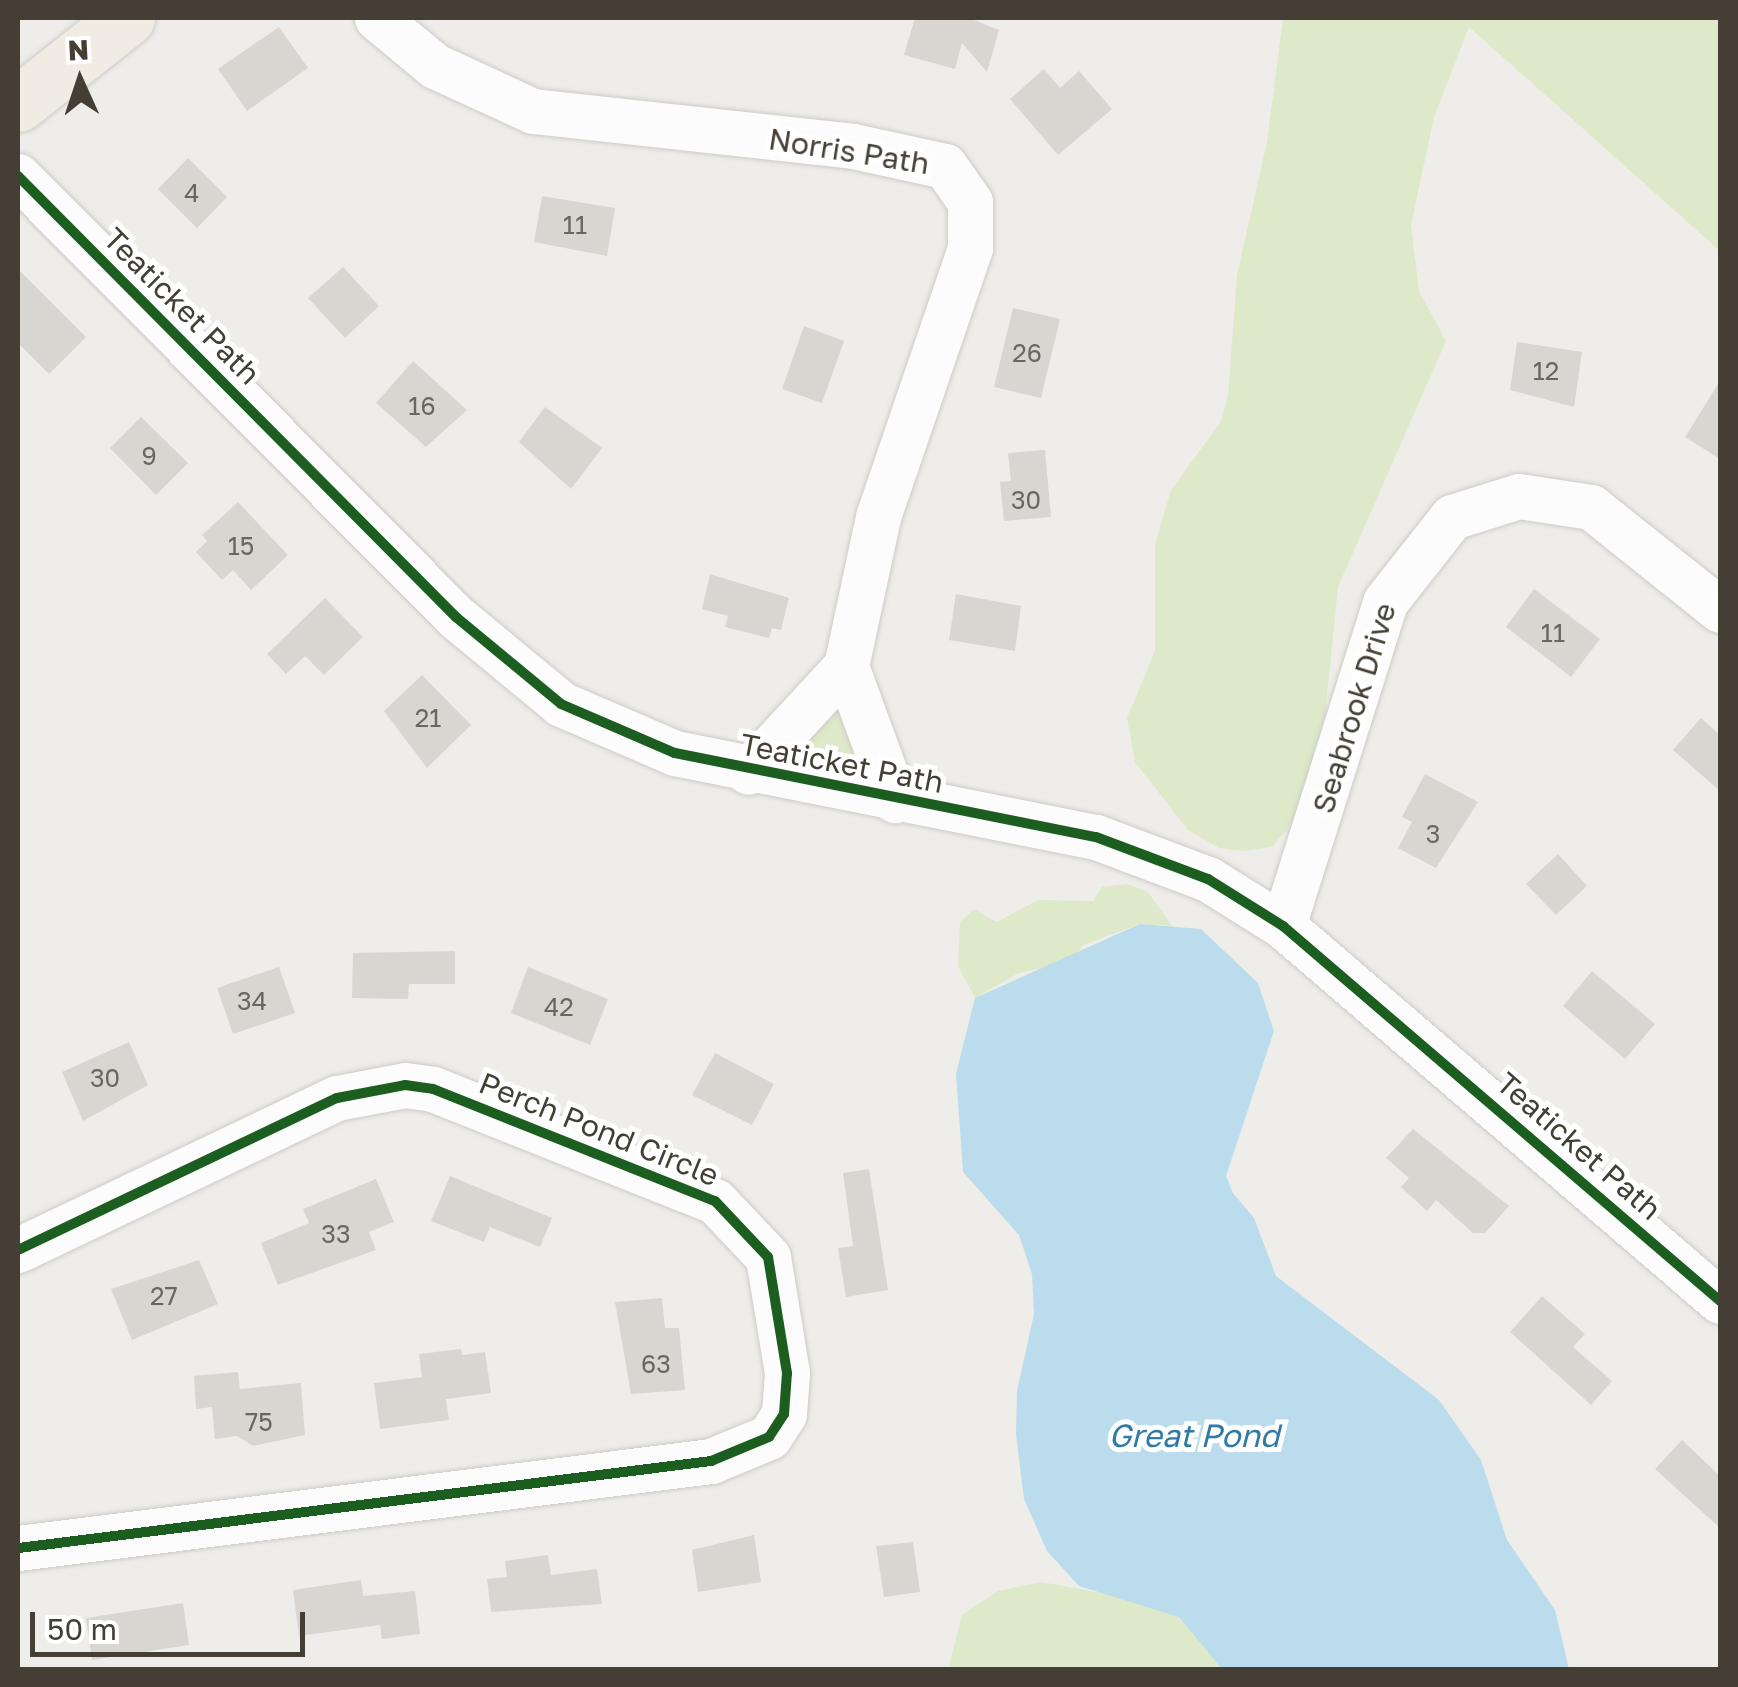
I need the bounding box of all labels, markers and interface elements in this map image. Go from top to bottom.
north arrow [30,30,130,130]
text: N [67,33,90,67]
street label: Norris Path [766,121,932,181]
house number: 4 [184,178,200,208]
house number: 11 [563,210,587,240]
street label: Teaticket Path [96,220,268,392]
house number: 26 [1012,338,1042,368]
house number: 12 [1533,356,1559,386]
house number: 16 [408,391,436,421]
house number: 9 [141,441,157,471]
house number: 30 [1011,485,1041,515]
house number: 15 [228,531,254,561]
street label: Seabrook Drive [1305,598,1403,818]
house number: 11 [1541,618,1565,648]
house number: 21 [415,703,441,733]
street label: Teaticket Path [737,726,947,800]
house number: 3 [1426,819,1440,849]
house number: 34 [237,986,267,1016]
house number: 42 [544,992,574,1022]
house number: 30 [90,1063,120,1093]
street label: Perch Pond Circle [474,1065,724,1193]
street label: Teaticket Path [1489,1065,1669,1227]
house number: 33 [321,1219,351,1249]
house number: 27 [150,1281,178,1311]
house number: 63 [641,1349,671,1379]
house number: 75 [245,1407,273,1437]
water label: Great Pond [1108,1416,1280,1454]
scale bar [35,1592,310,1654]
text: 50 m [47,1611,117,1647]

